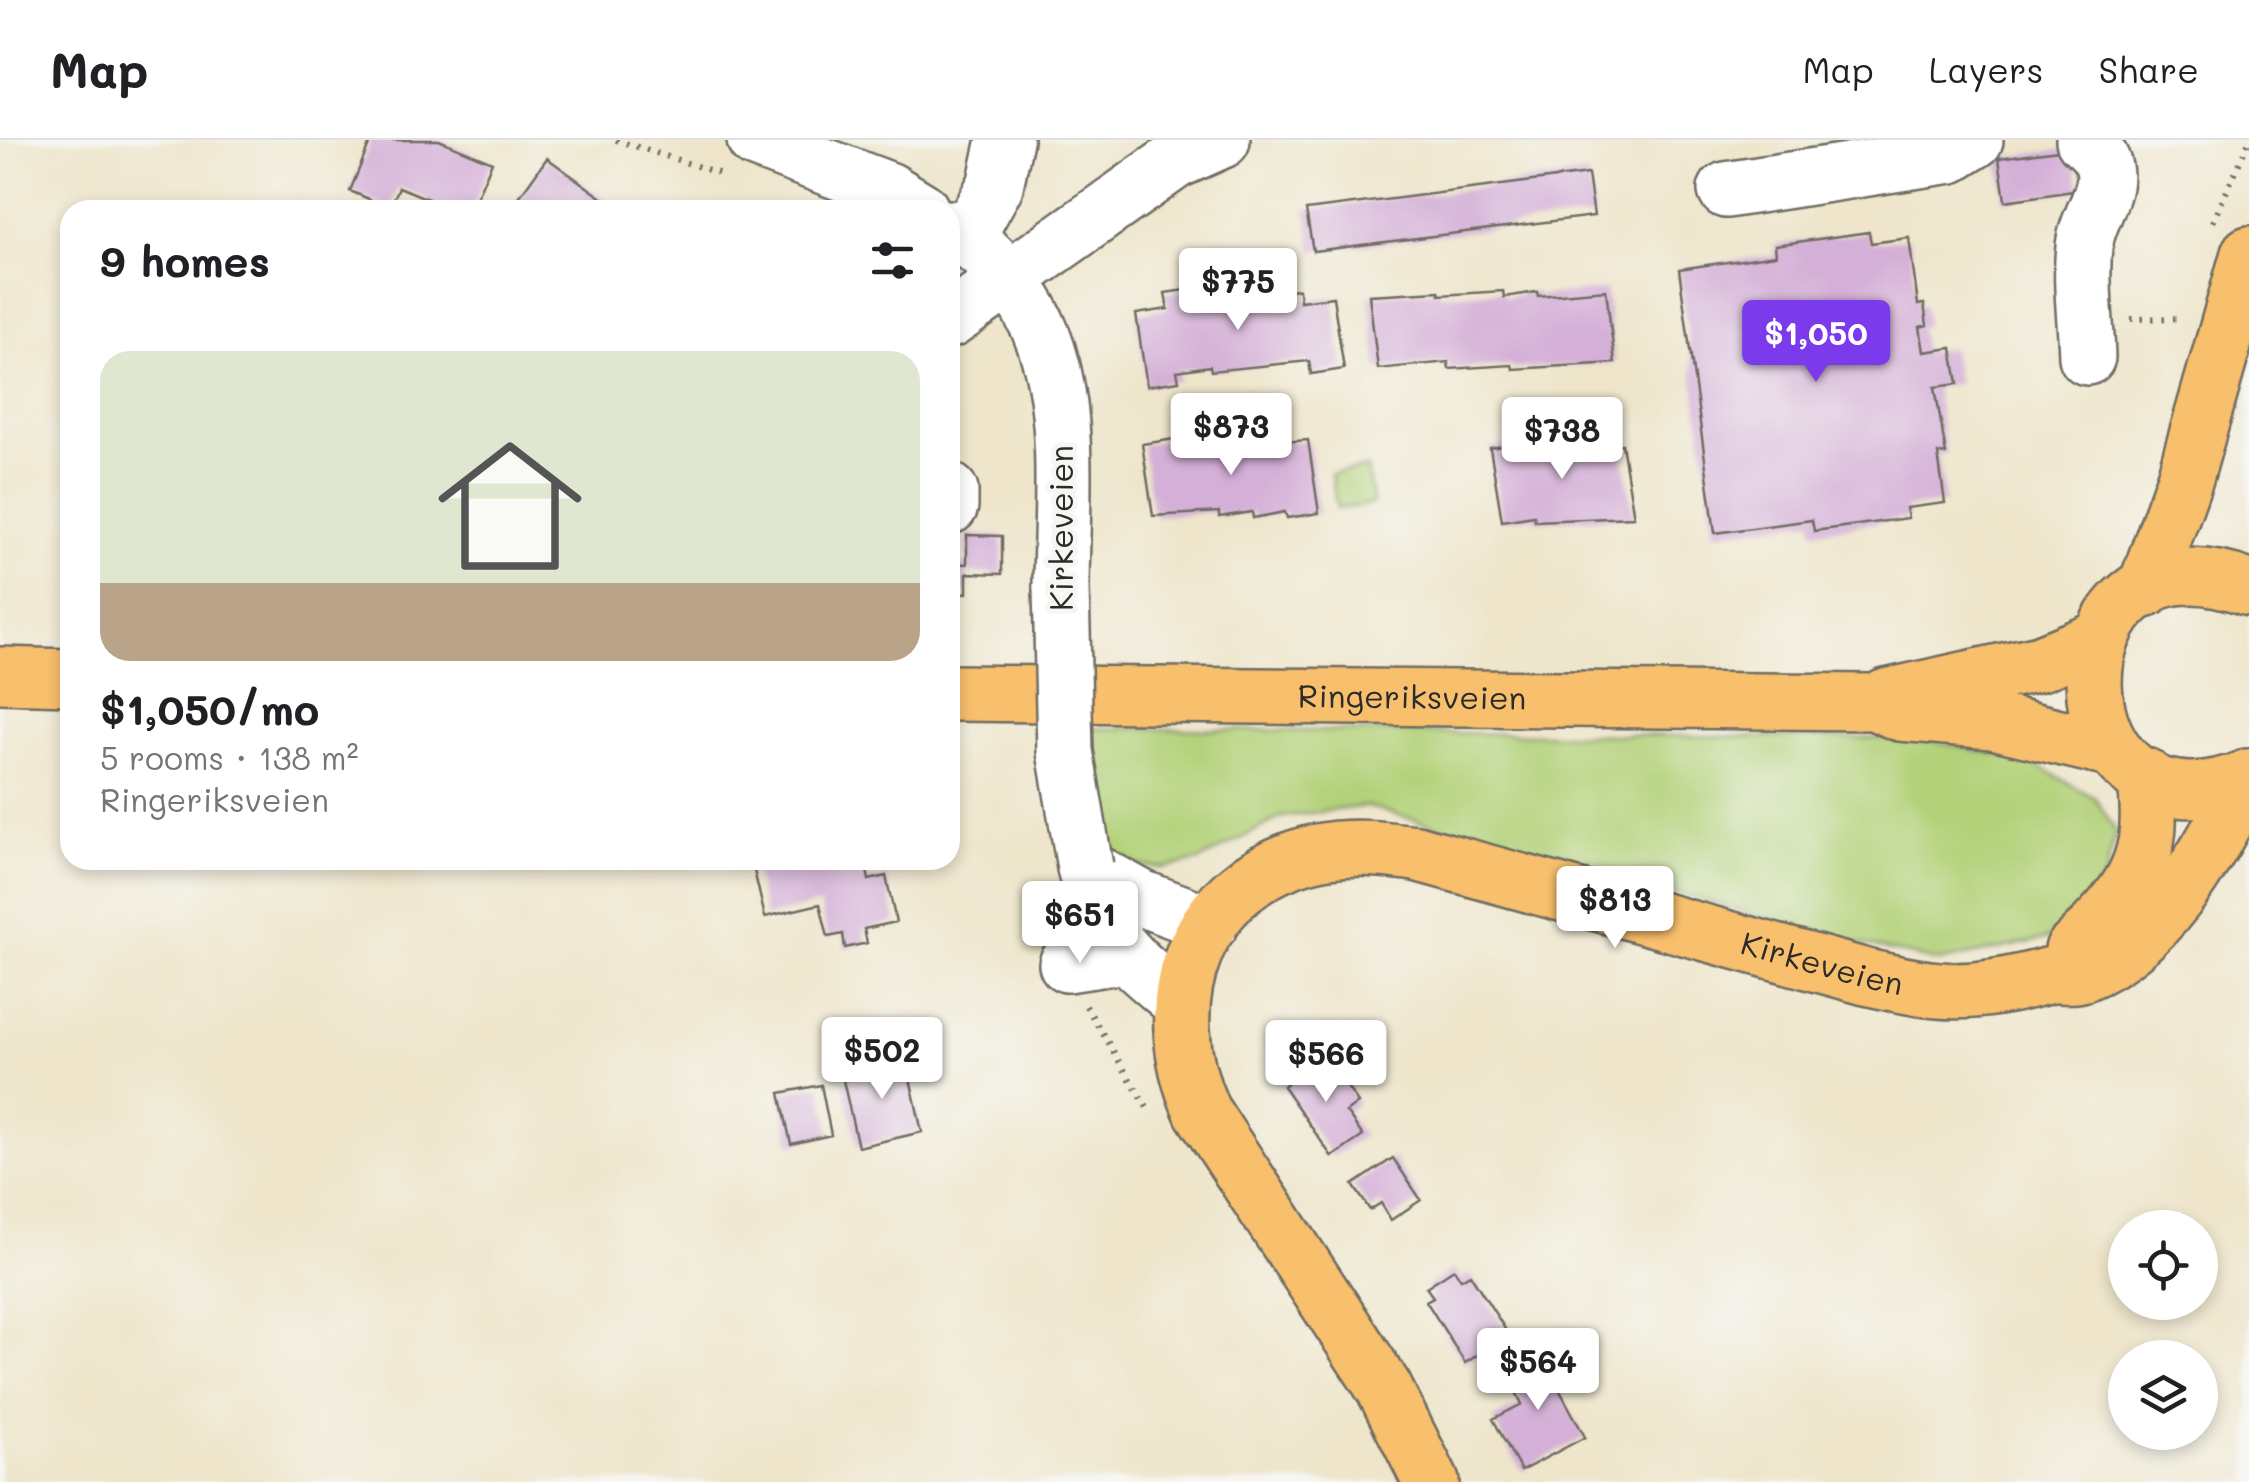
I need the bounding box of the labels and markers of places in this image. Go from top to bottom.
pin: $775 [1179,248,1297,333]
pin: $1,050 [1735,300,1897,385]
pin: $873 [1172,393,1290,478]
pin: $738 [1503,397,1621,482]
pin: $813 [1556,866,1674,951]
pin: $651 [1021,881,1139,966]
pin: $502 [823,1017,941,1102]
pin: $566 [1267,1020,1385,1105]
pin: $564 [1479,1328,1597,1413]

